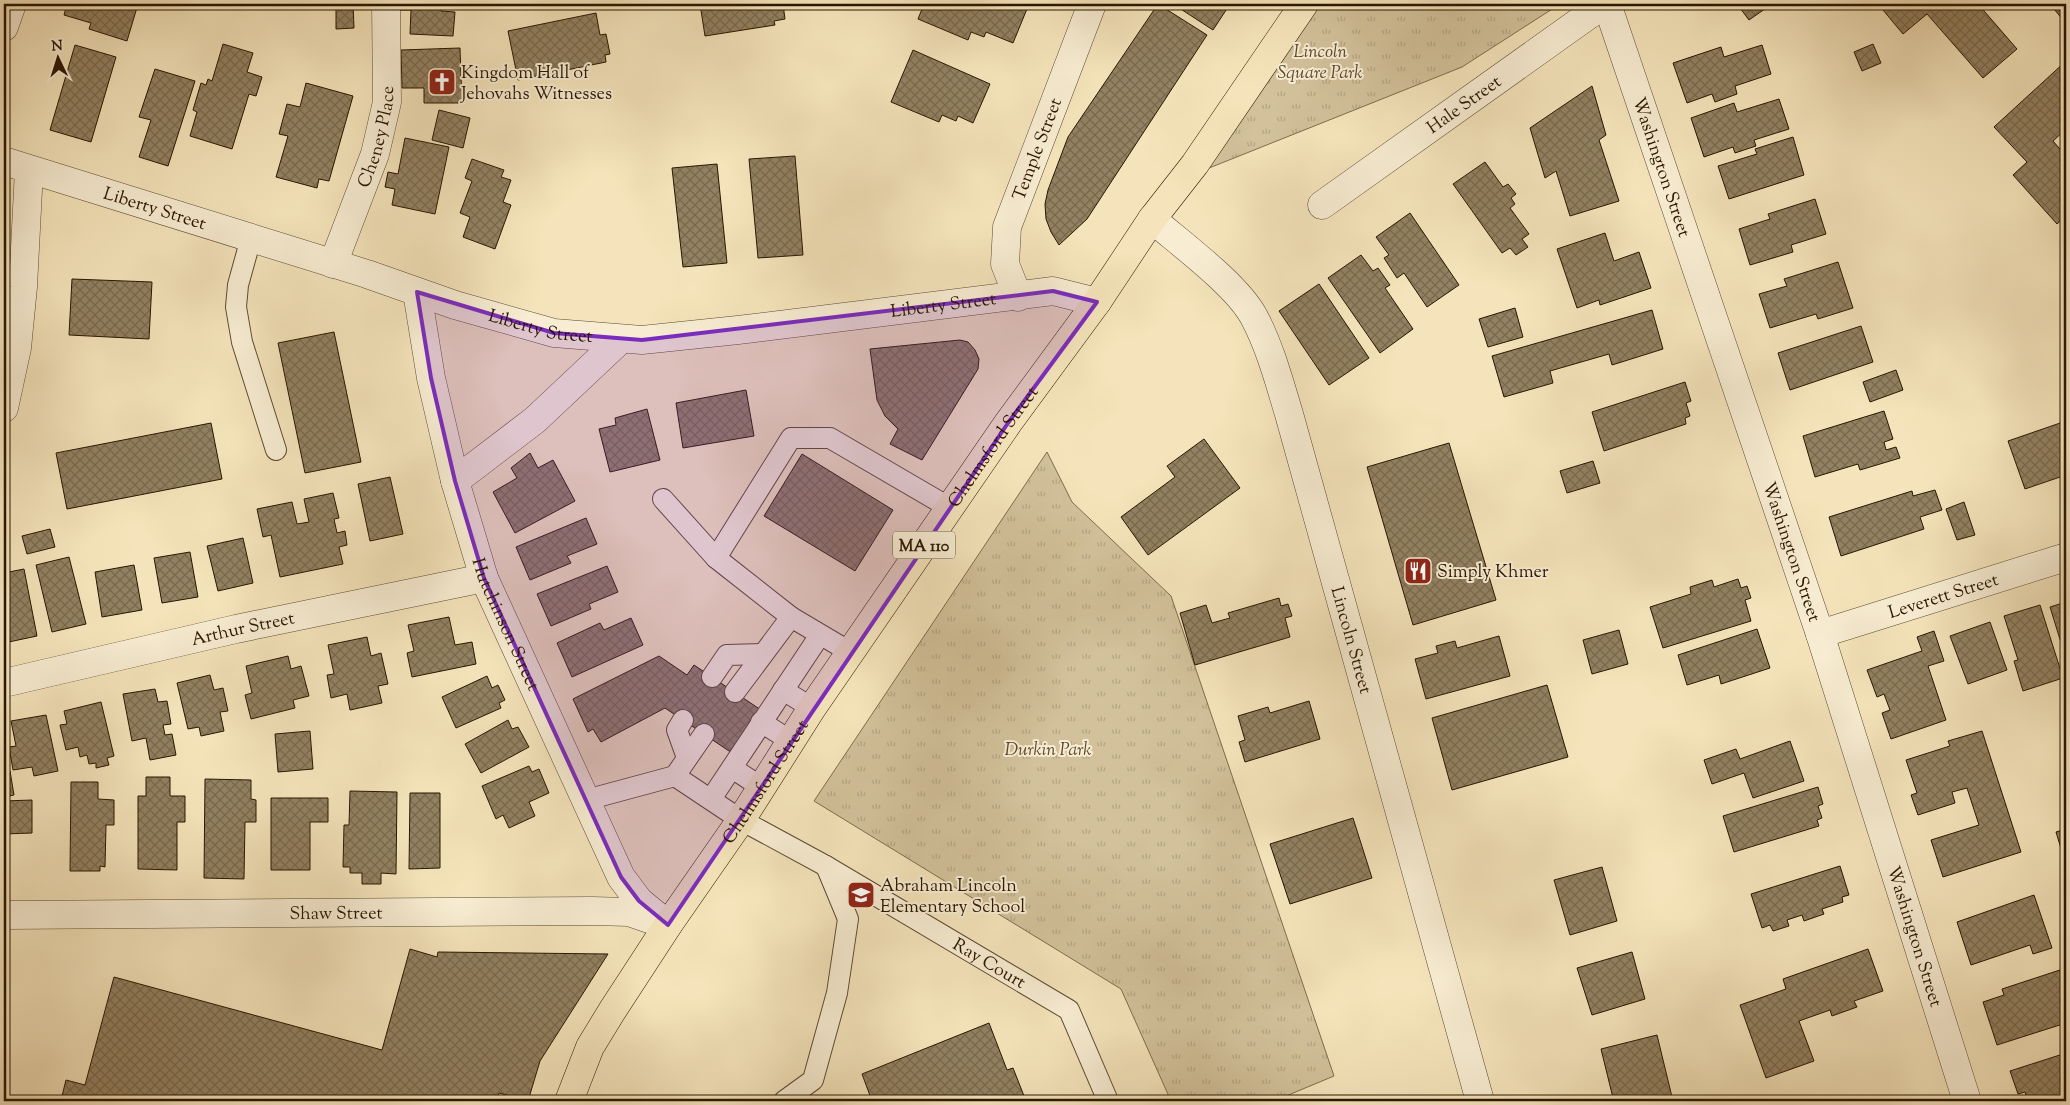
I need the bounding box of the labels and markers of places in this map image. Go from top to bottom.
place label: Kingdom Hall of Jehovahs Witnesses [460,61,612,108]
church icon: Kingdom Hall of Jehovahs Witnesses [427,67,457,97]
restaurant icon: Simply Khmer [1403,556,1433,586]
place label: Simply Khmer [1437,560,1549,586]
place label: Abraham Lincoln Elementary School [880,874,1025,921]
school or university icon: Abraham Lincoln Elementary School [846,880,876,910]

